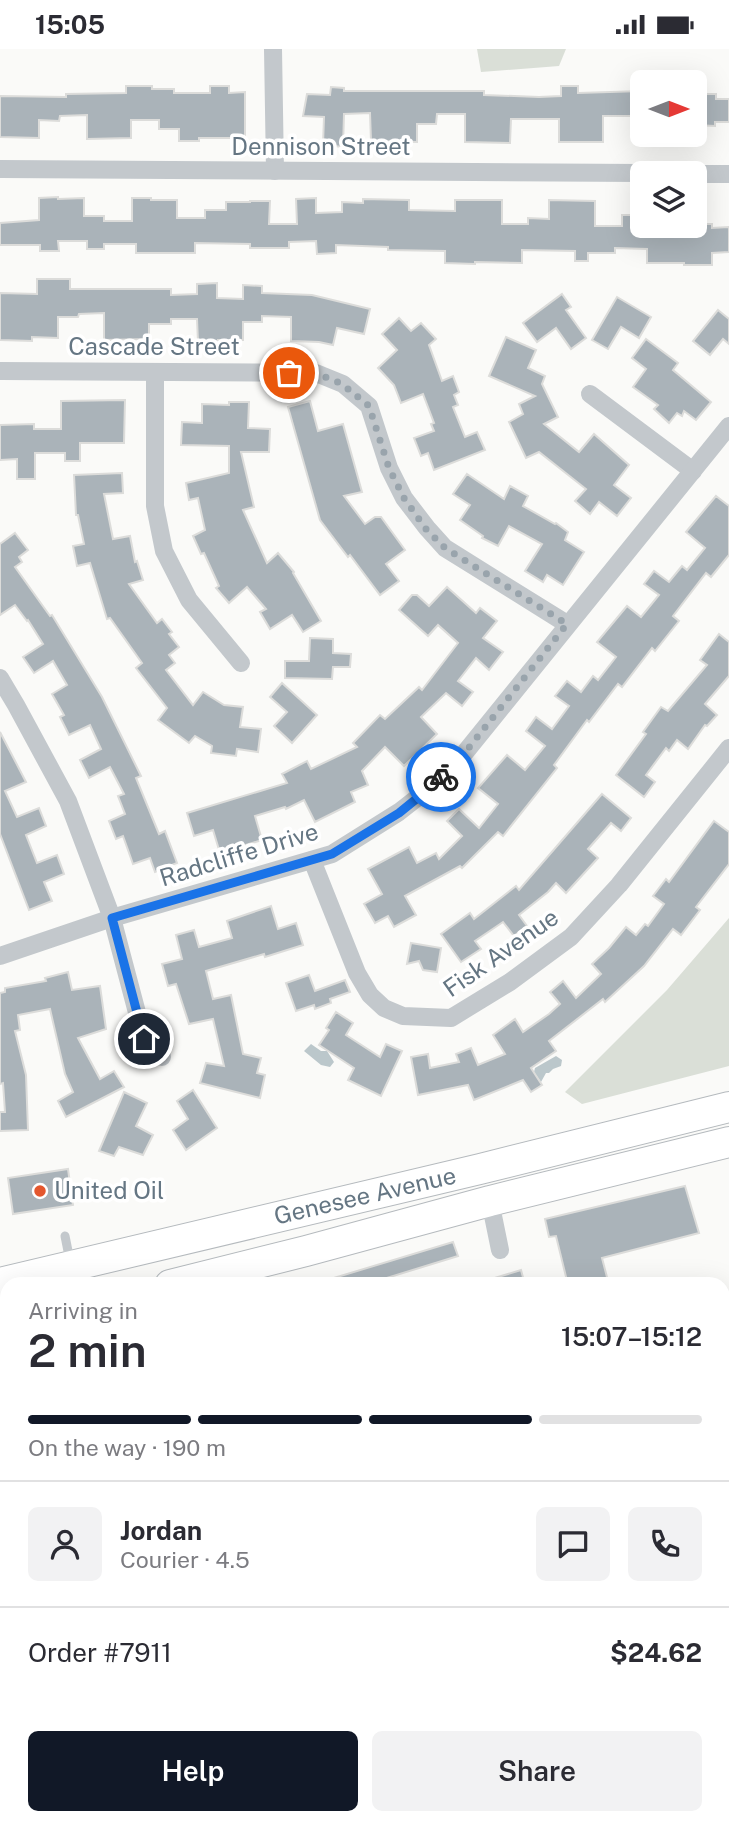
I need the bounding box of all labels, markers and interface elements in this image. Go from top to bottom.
text: 15:05 [35,9,105,40]
north arrow [630,70,707,147]
map controls [630,70,707,238]
street label: Dennison Street [231,132,411,160]
button: layers [630,161,707,238]
street label: Cascade Street [68,332,240,360]
pin [259,343,319,403]
icon: bag [270,354,308,392]
courier [406,742,476,812]
icon: bike [422,758,460,796]
street label: Radcliffe Drive [156,817,321,891]
street label: Fisk Avenue [437,902,563,1002]
pin [114,1009,174,1069]
icon: home [125,1020,163,1058]
street label: Genesee Avenue [271,1160,459,1230]
place label: United Oil [54,1176,164,1204]
marker: United Oil [32,1183,48,1199]
text: Arriving in [28,1297,138,1324]
text: 15:07–15:12 [561,1321,702,1352]
text: 2 min [28,1323,147,1377]
text: On the way · 190 m [28,1434,226,1461]
button: person [28,1507,102,1581]
button: chat [536,1507,610,1581]
button: phone [628,1507,702,1581]
text: Jordan [120,1515,202,1546]
text: Courier · 4.5 [120,1546,250,1573]
text: Order #7911 [28,1637,172,1668]
text: $24.62 [610,1637,702,1668]
button: Help [28,1731,358,1811]
button: Share [372,1731,702,1811]

